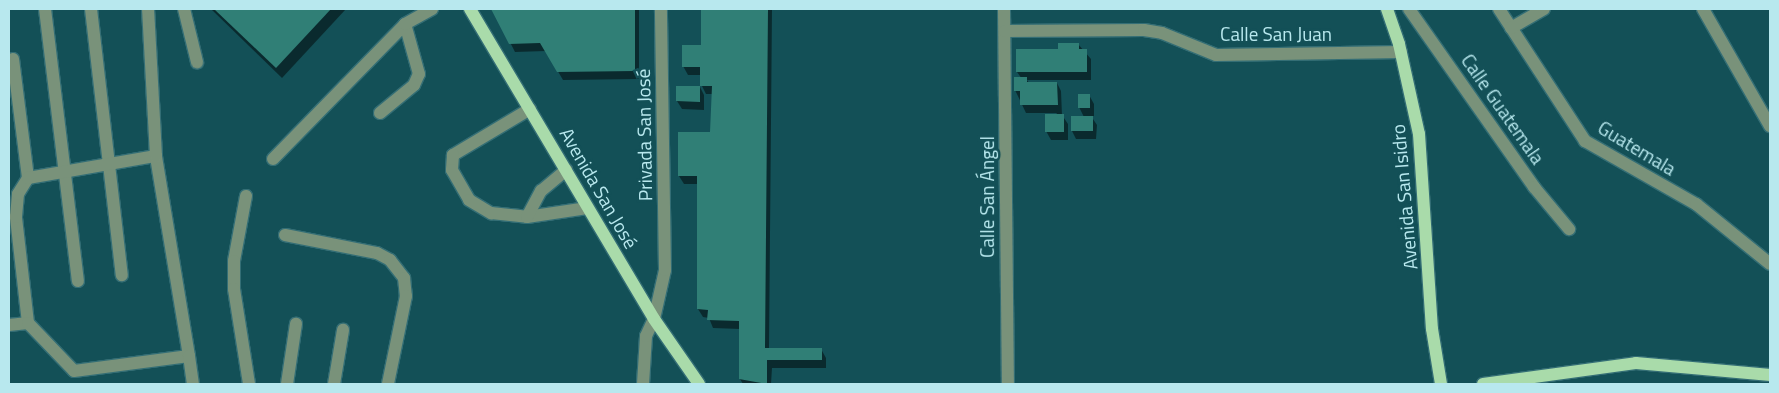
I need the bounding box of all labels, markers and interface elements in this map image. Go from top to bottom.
street label: Calle San Juan [1220,23,1332,45]
street label: Calle Guatemala [1457,50,1549,168]
street label: Privada San José [631,69,657,201]
street label: Guatemala [1594,116,1680,180]
street label: Avenida San Isidro [1386,123,1422,271]
street label: Avenida San José [555,124,643,252]
street label: Calle San Ángel [976,136,998,258]

